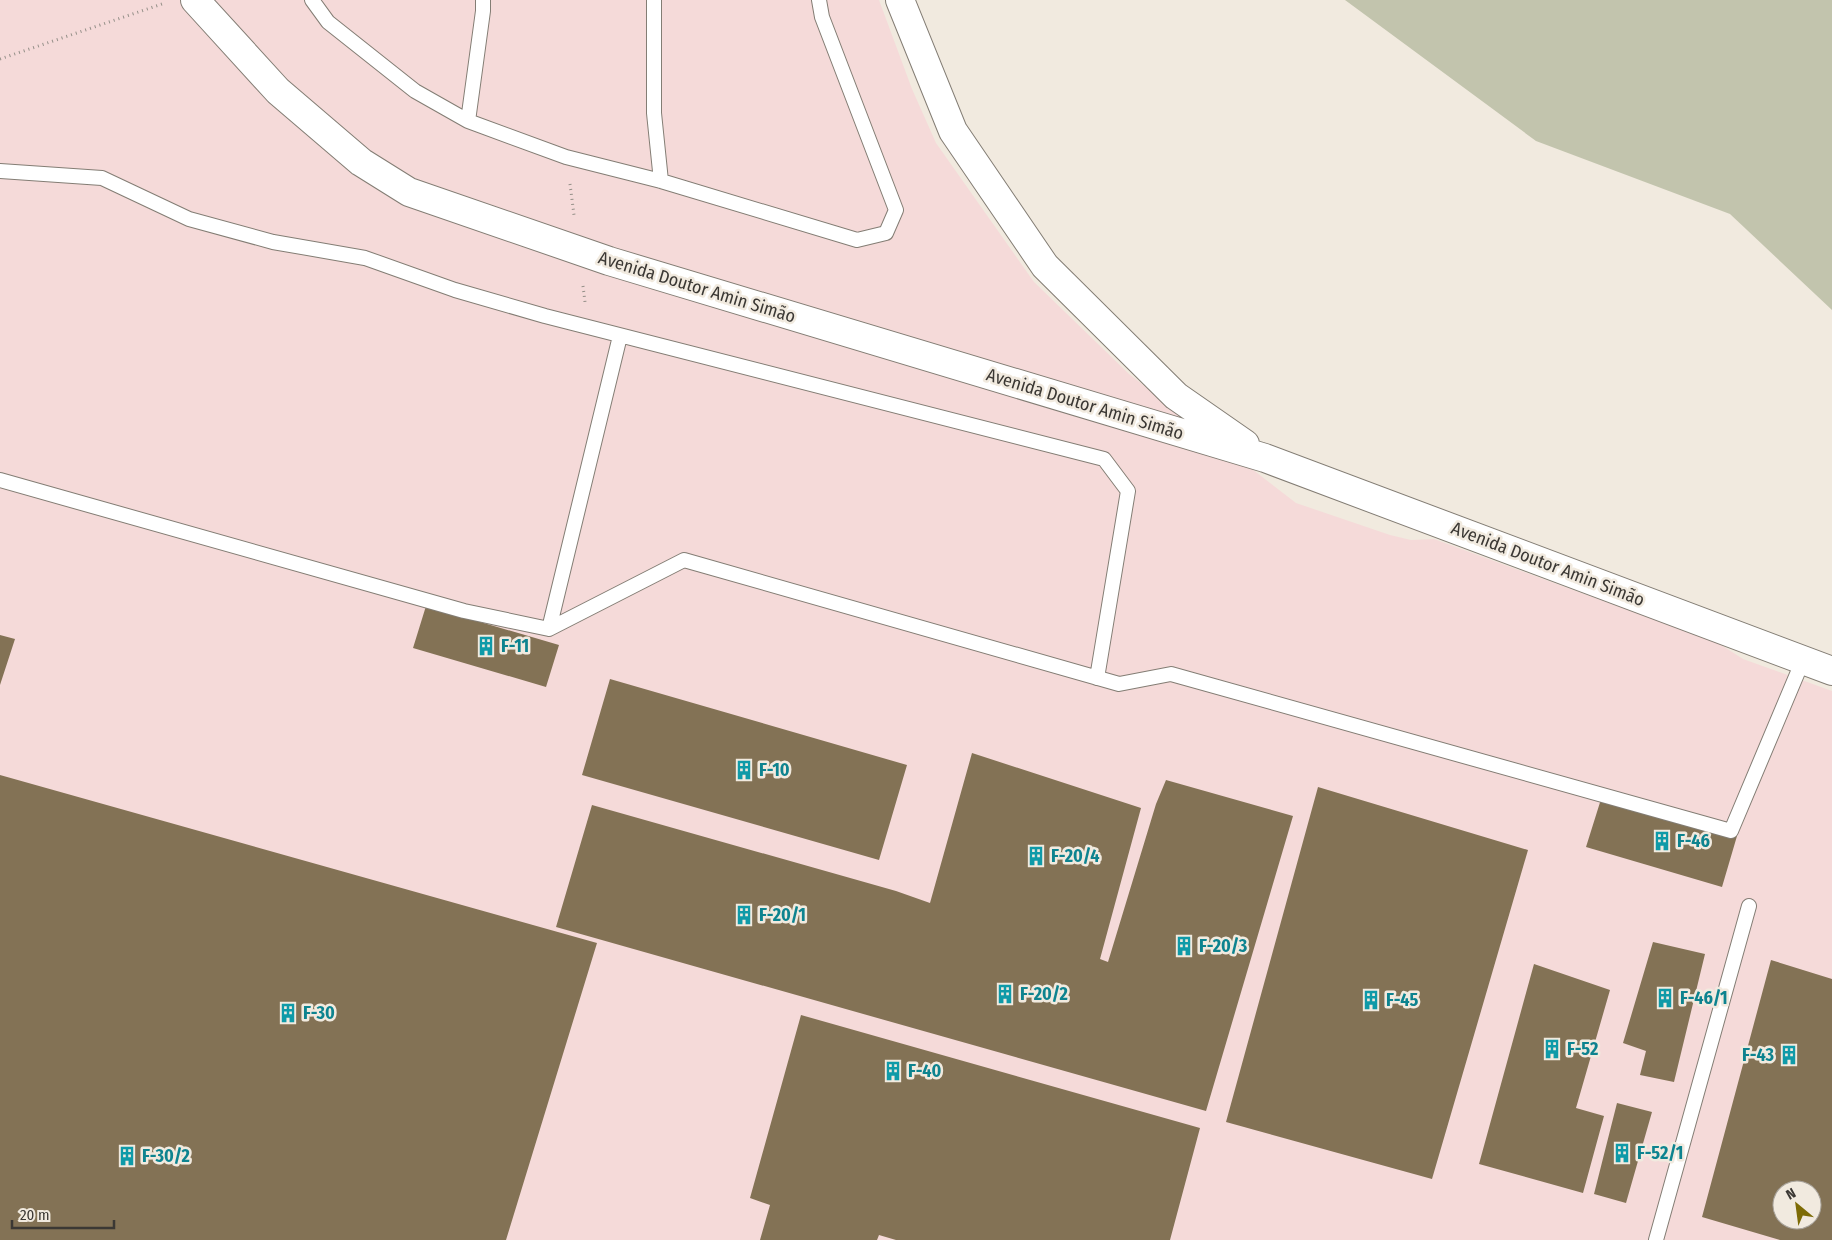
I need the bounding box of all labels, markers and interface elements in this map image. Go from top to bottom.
street label: Avenida Doutor Amin Simão [596,246,798,328]
street label: Avenida Doutor Amin Simão [984,363,1186,445]
street label: Avenida Doutor Amin Simão [1448,517,1648,611]
building icon: F-11 [475,635,497,657]
place label: F-11 [501,635,529,657]
building icon: F-10 [733,759,755,781]
place label: F-10 [759,759,790,781]
building icon: F-46 [1651,830,1673,852]
place label: F-46 [1677,830,1710,852]
building icon: F-20/4 [1025,845,1047,867]
place label: F-20/4 [1051,845,1100,867]
building icon: F-20/1 [733,904,755,926]
place label: F-20/1 [759,904,806,926]
building icon: F-20/3 [1173,935,1195,957]
place label: F-20/3 [1199,935,1248,957]
building icon: F-20/2 [994,983,1016,1005]
place label: F-20/2 [1020,983,1068,1005]
building icon: F-46/1 [1654,987,1676,1009]
place label: F-46/1 [1680,987,1728,1009]
building icon: F-45 [1360,989,1382,1011]
place label: F-45 [1386,989,1418,1011]
building icon: F-30 [277,1002,299,1024]
place label: F-30 [303,1002,335,1024]
building icon: F-52 [1541,1038,1563,1060]
place label: F-52 [1567,1038,1598,1060]
place label: F-43 [1742,1044,1774,1066]
building icon: F-43 [1778,1044,1800,1066]
building icon: F-40 [882,1060,904,1082]
place label: F-40 [908,1060,942,1082]
building icon: F-52/1 [1611,1142,1633,1164]
place label: F-52/1 [1637,1142,1683,1164]
building icon: F-30/2 [116,1145,138,1167]
place label: F-30/2 [142,1145,190,1167]
north arrow [1772,1180,1822,1230]
text: N [1783,1185,1799,1204]
scale bar [12,1198,115,1230]
text: 20 m [20,1206,50,1224]

